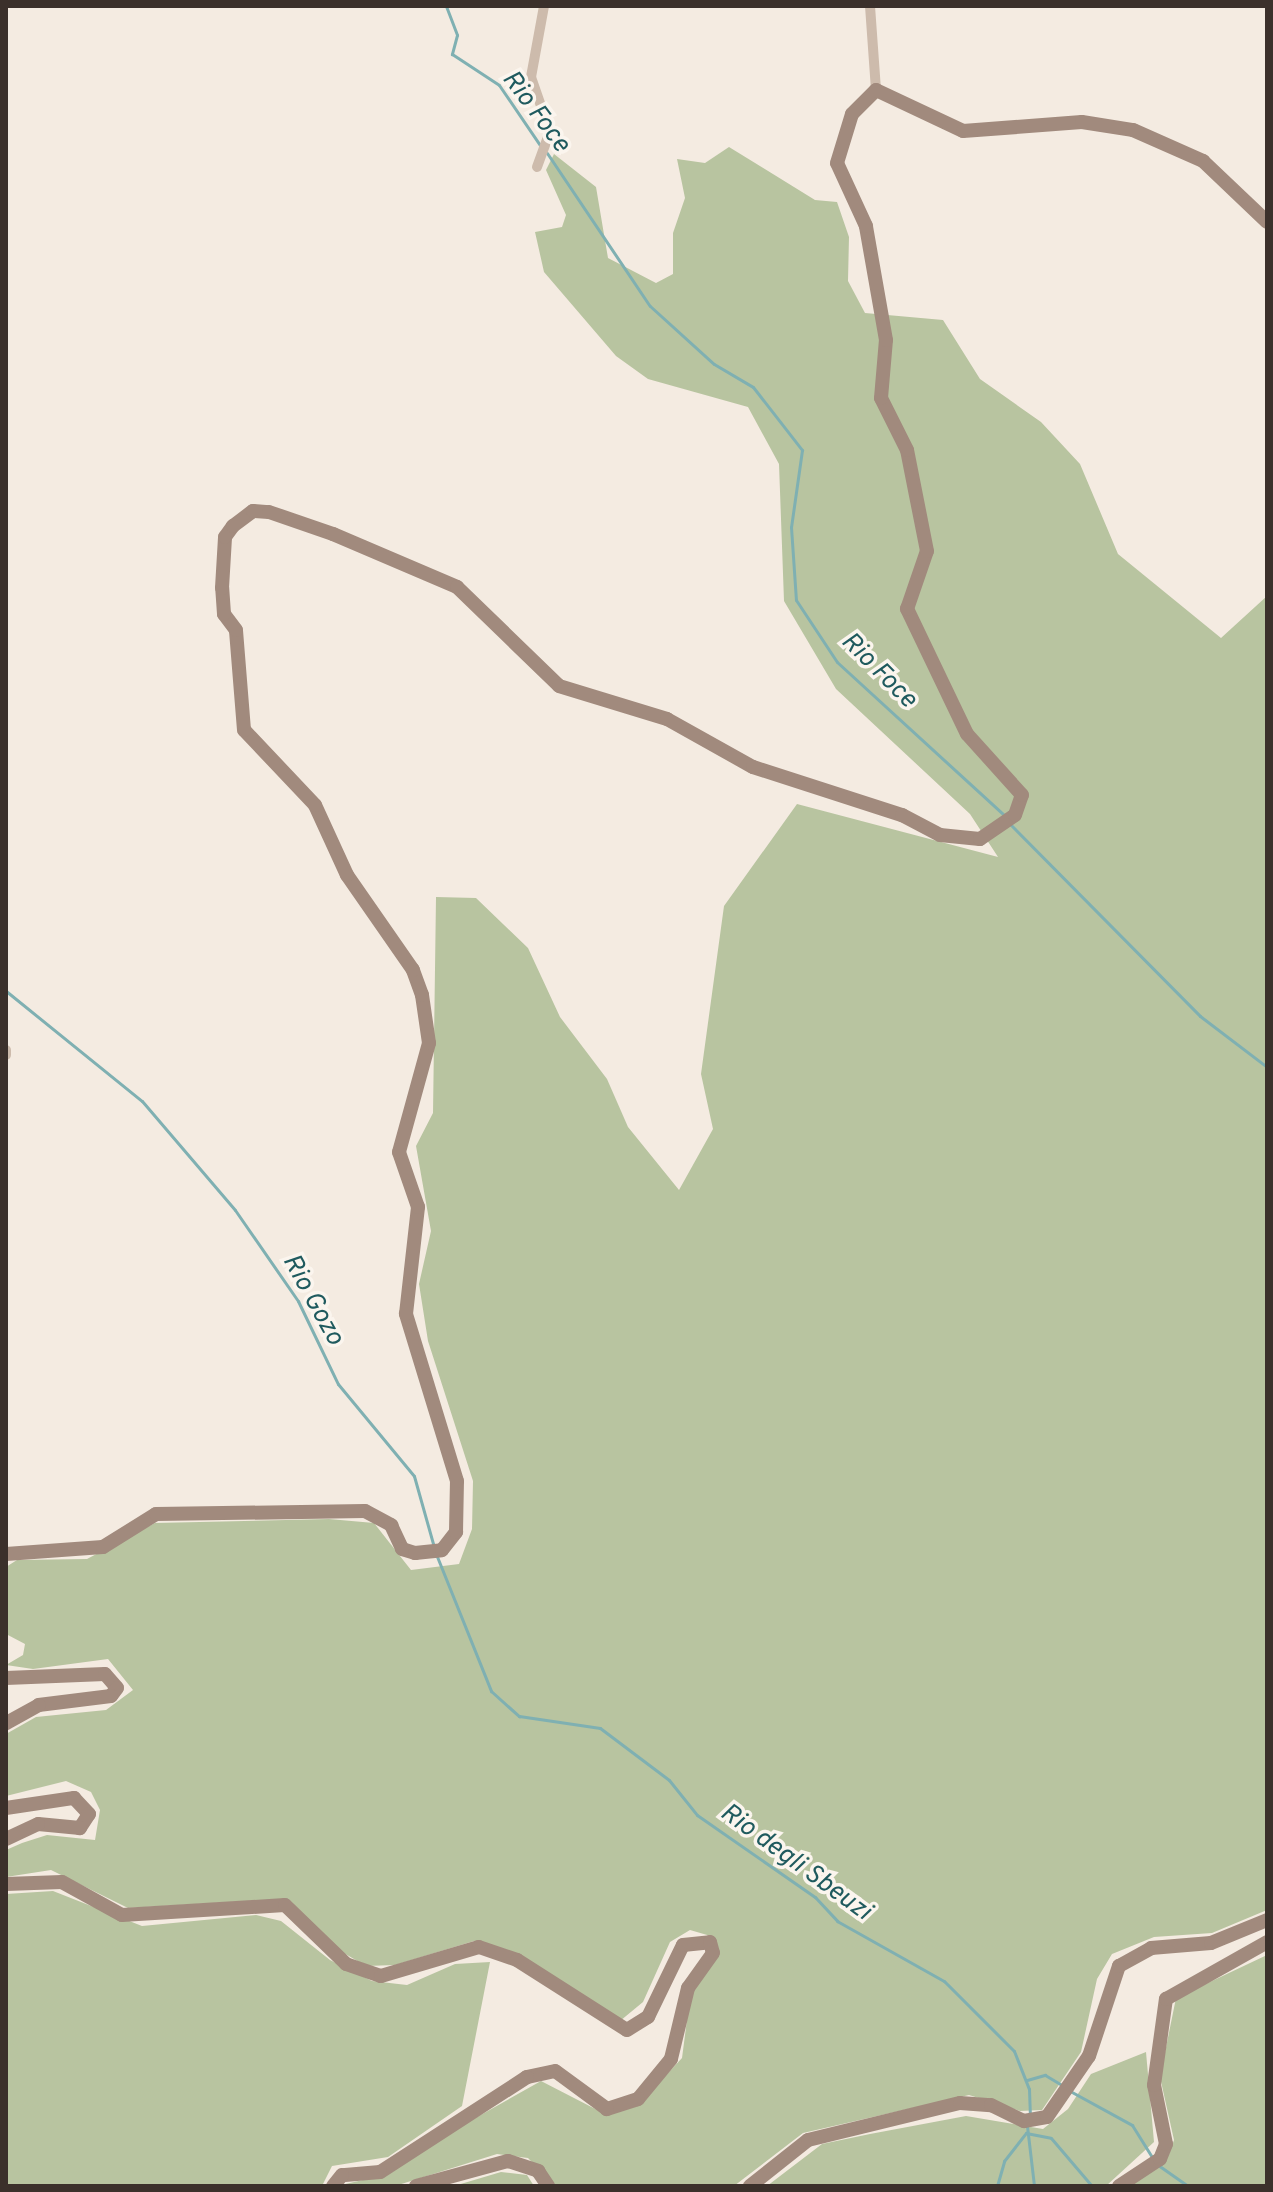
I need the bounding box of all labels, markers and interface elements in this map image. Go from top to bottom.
water label: Rio Foce [494,65,576,159]
water label: Rio Foce [834,627,922,715]
water label: Rio Gozo [274,1249,350,1351]
water label: Rio degli Sbeuzi [713,1798,877,1928]

